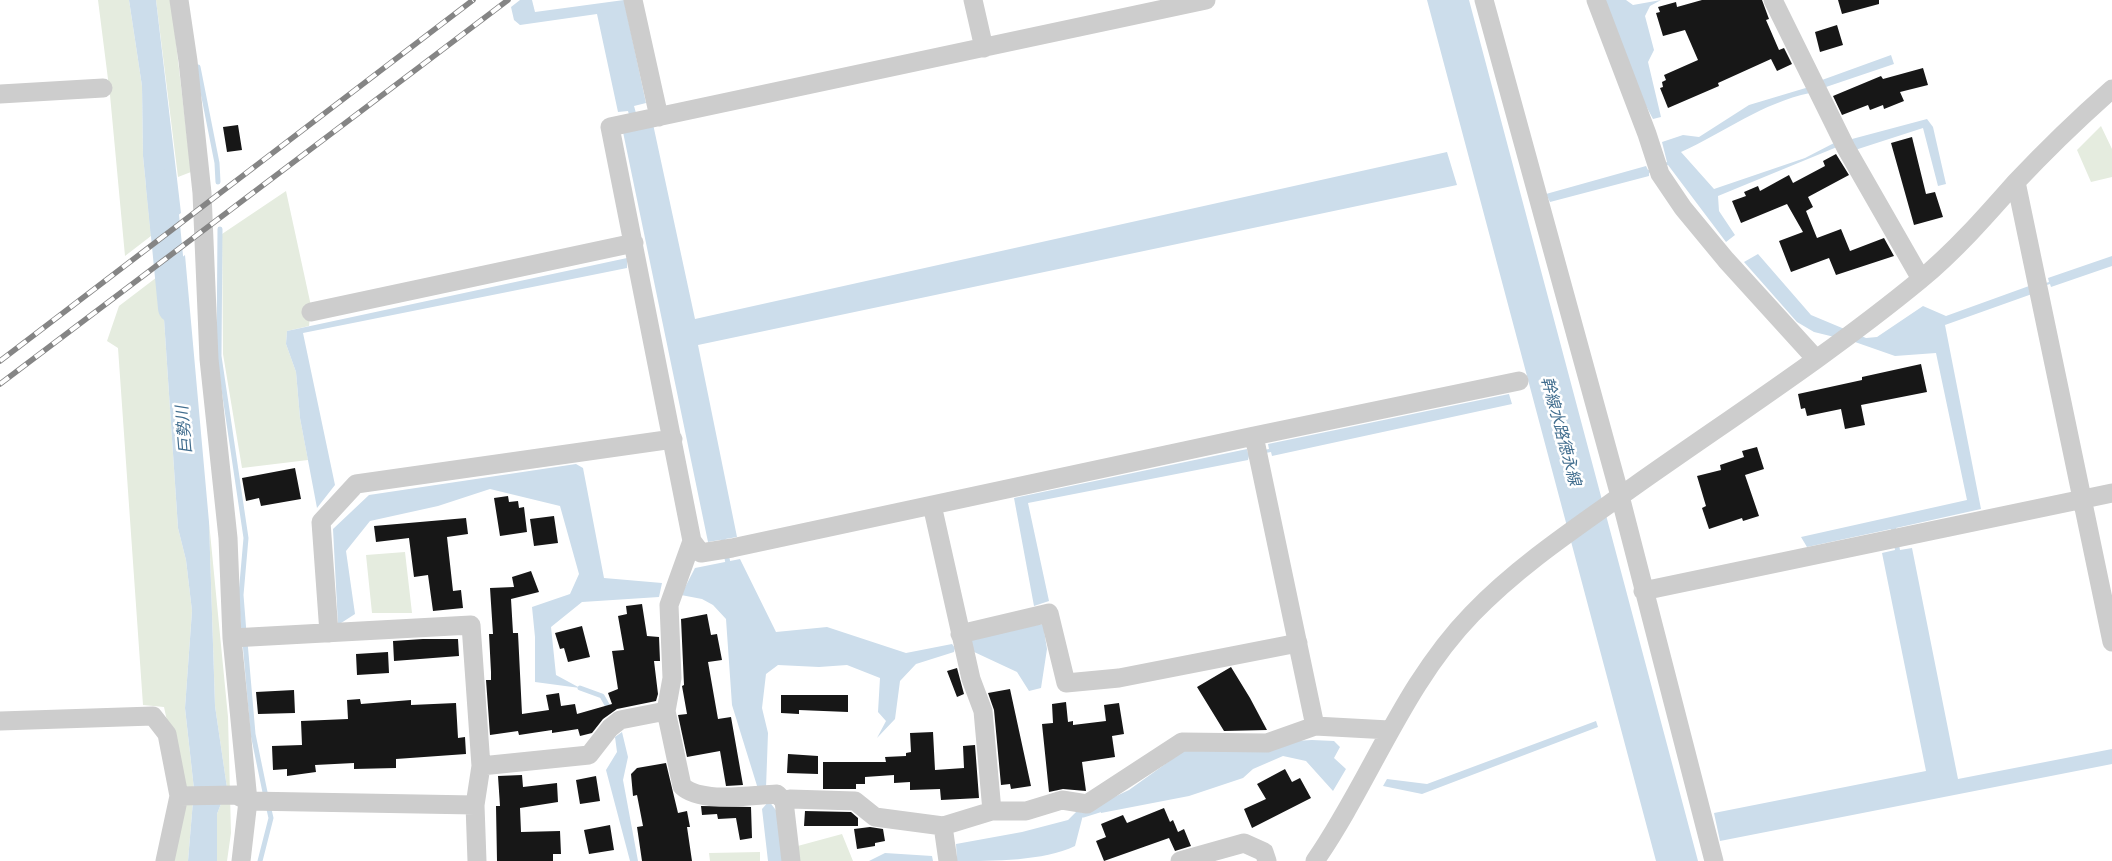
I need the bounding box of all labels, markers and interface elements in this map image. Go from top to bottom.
water label: 幹線水路徳永線 [1537,374,1585,488]
water label: 巨勢川 [172,405,196,455]

